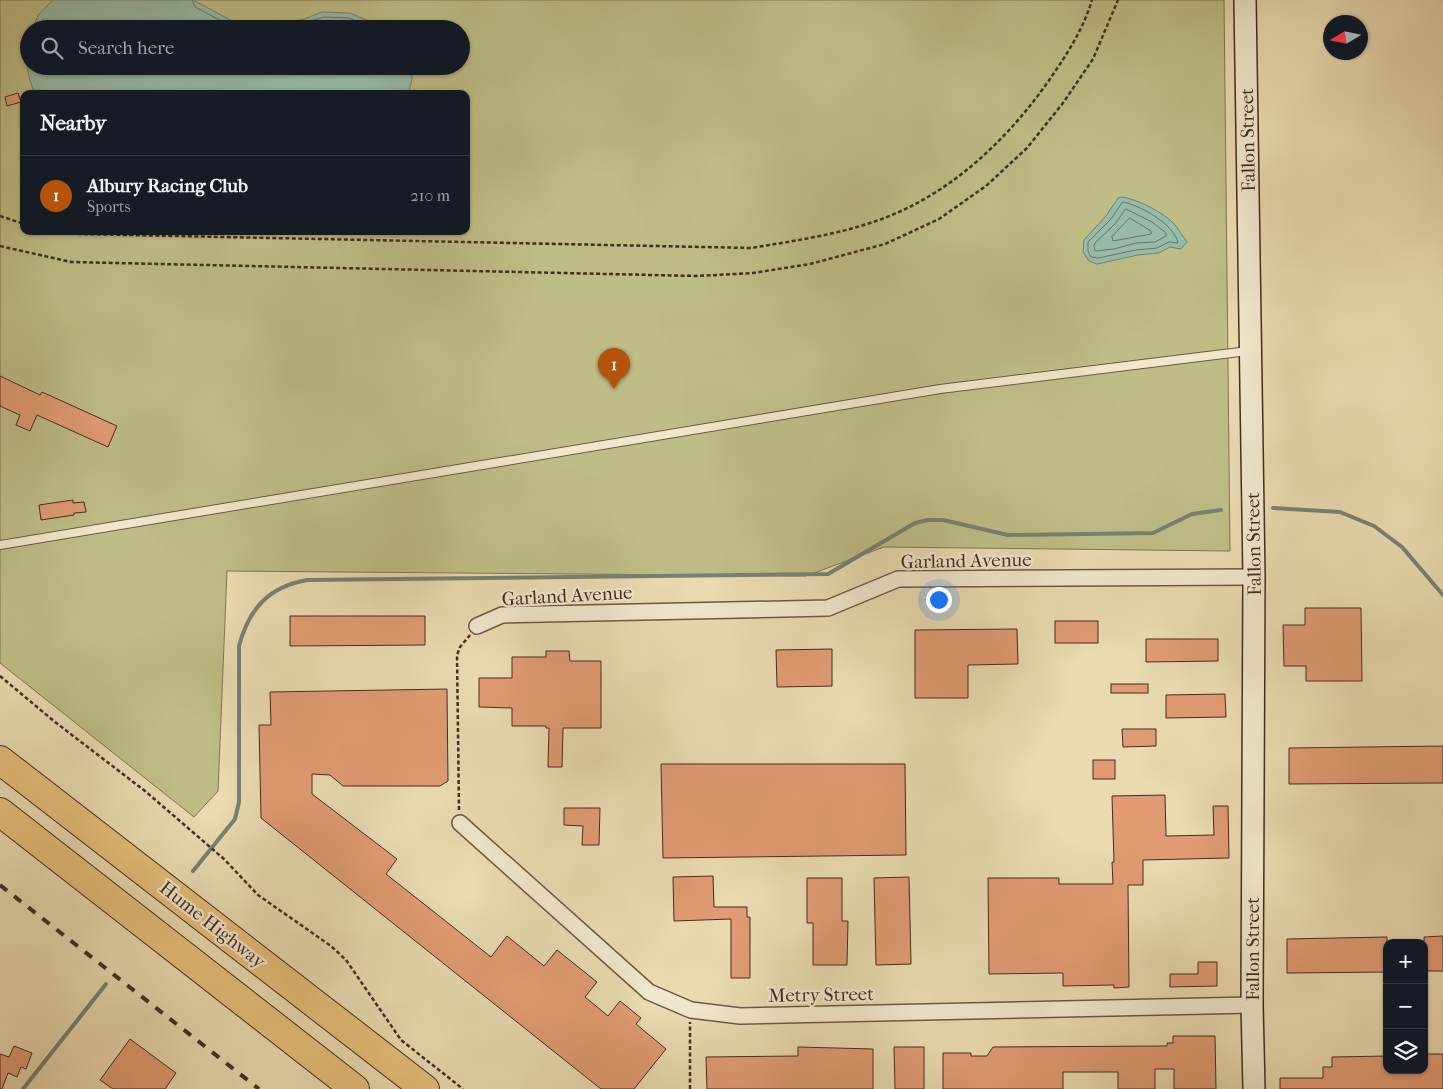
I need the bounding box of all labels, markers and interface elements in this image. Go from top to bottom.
north arrow [1323,15,1368,60]
search box [20,20,470,75]
icon: search [38,34,66,62]
text: Search here [78,37,174,59]
street label: Fallon Street [1236,88,1260,192]
text: Nearby [40,111,106,135]
text: Albury Racing Club [87,175,248,197]
text: 1 [53,186,59,205]
text: 210 m [411,186,450,205]
text: Sports [87,197,130,216]
pin: 1 [598,348,630,389]
street label: Fallon Street [1242,492,1266,596]
street label: Garland Avenue [900,549,1032,573]
street label: Garland Avenue [501,582,633,610]
your location [926,587,952,613]
street label: Hume Highway [155,877,270,973]
street label: Fallon Street [1242,897,1264,1001]
map controls [1383,939,1428,1074]
button: + [1383,939,1428,984]
street label: Metry Street [768,983,874,1007]
button: − [1383,984,1428,1029]
button: layers [1383,1029,1428,1074]

